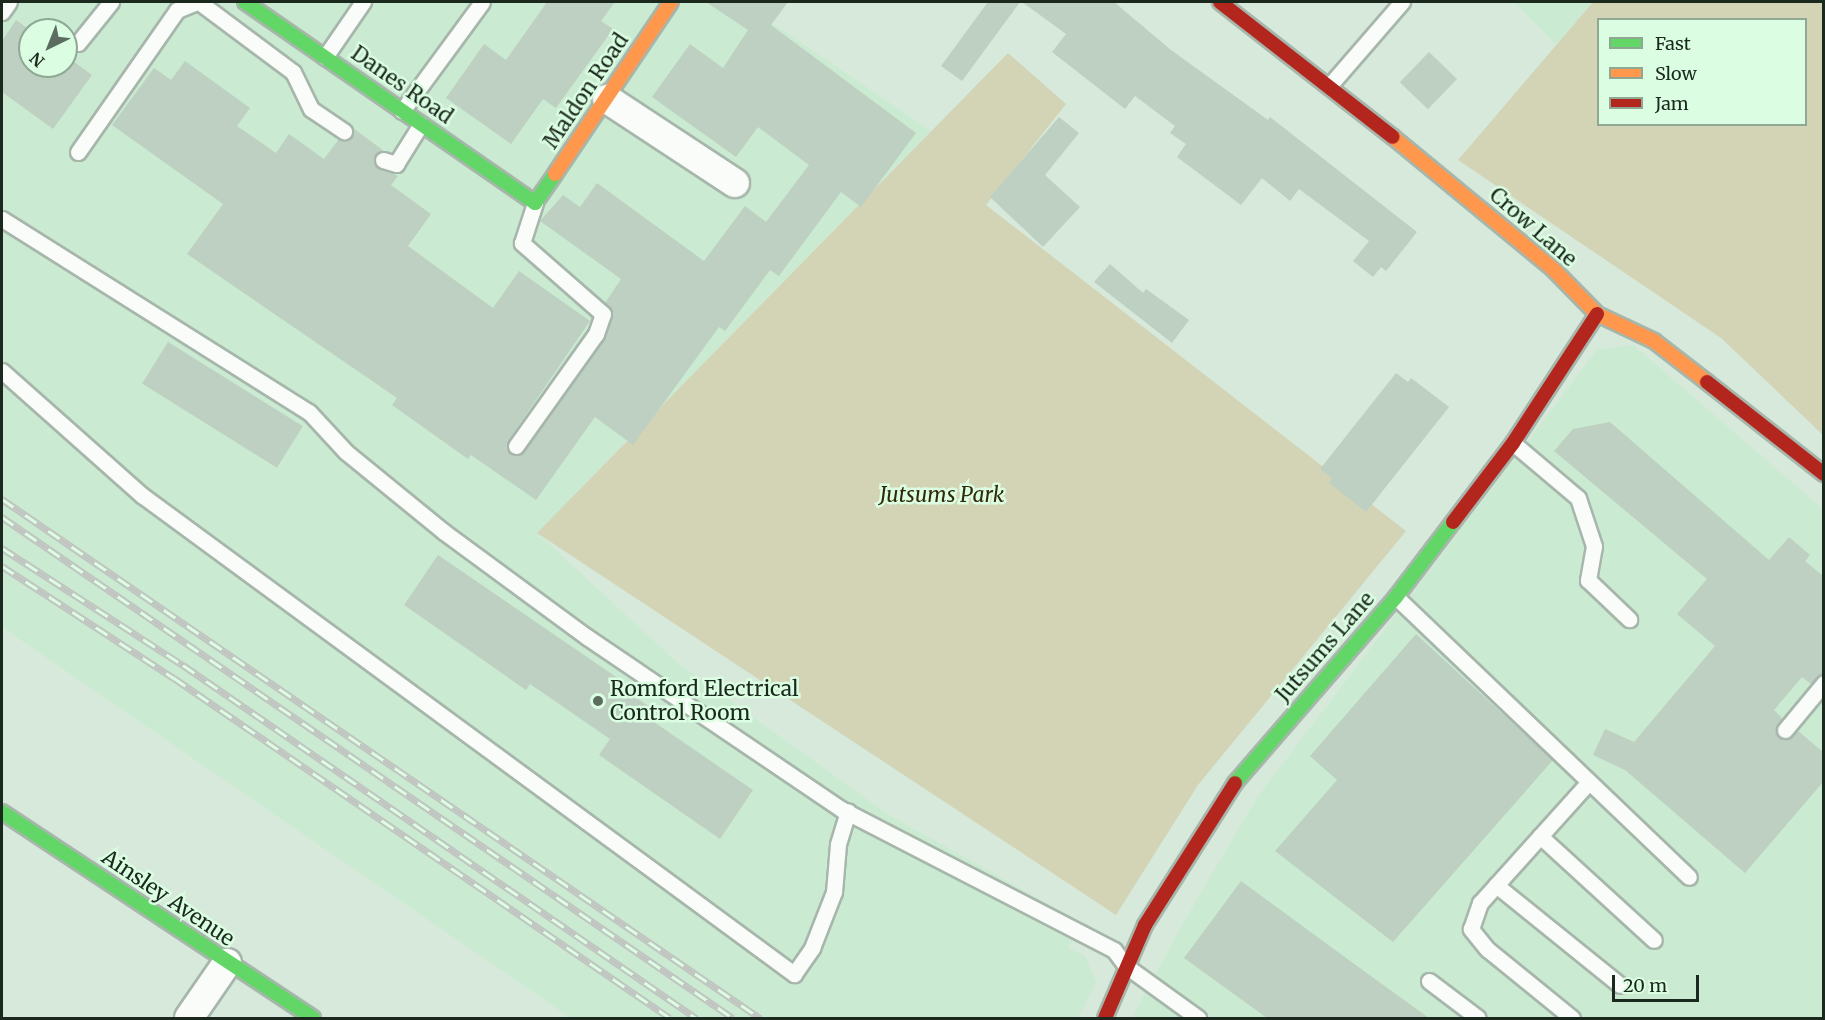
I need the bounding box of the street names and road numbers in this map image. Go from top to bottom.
street label: Maldon Road [538,29,634,153]
street label: Danes Road [346,41,458,129]
street label: Crow Lane [1484,182,1582,272]
street label: Jutsums Lane [1270,587,1380,707]
street label: Ainsley Avenue [97,844,239,952]

